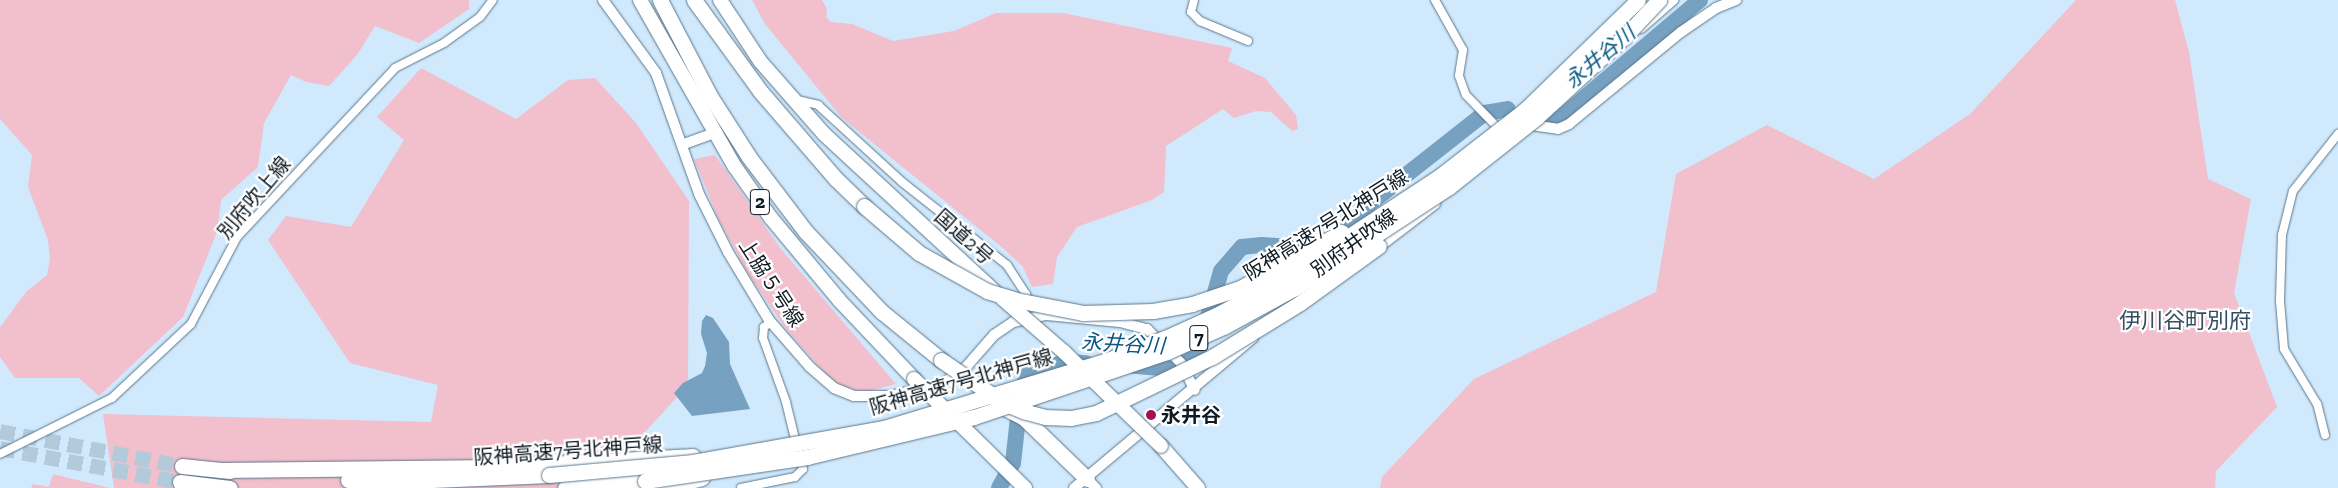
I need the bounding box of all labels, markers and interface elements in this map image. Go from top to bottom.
water label: 永井谷川 [1560,20,1640,94]
street label: 別府吹上線 [213,152,295,244]
street label: 阪神高速7号北神戸線 [1239,165,1413,285]
road number: 2 [749,186,771,218]
street label: 別府井吹線 [1306,204,1402,282]
street label: 国道2号 [930,205,998,269]
street label: 上脇５号線 [734,235,808,331]
district label: 伊川谷町別府 [2119,308,2251,334]
road number: 7 [1189,322,1209,354]
water label: 永井谷川 [1080,329,1166,359]
street label: 阪神高速7号北神戸線 [867,344,1055,420]
place label: 永井谷 [1161,403,1221,427]
marker: 永井谷 [1145,409,1157,421]
street label: 阪神高速7号北神戸線 [473,432,663,470]

